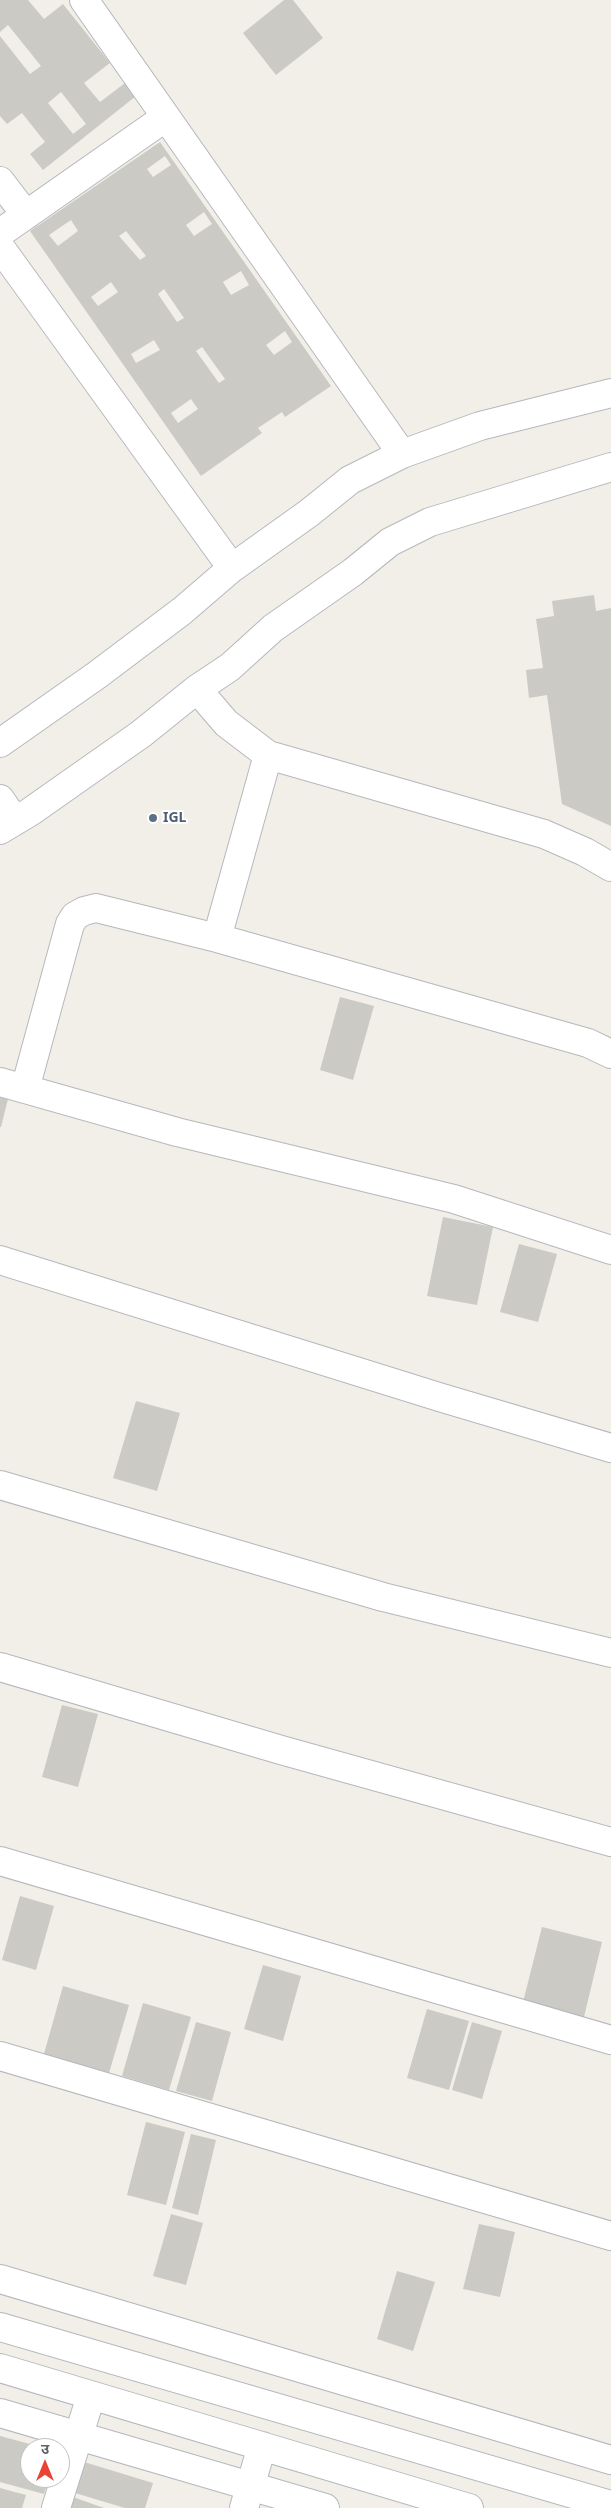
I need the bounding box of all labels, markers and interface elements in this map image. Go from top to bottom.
place label: IGL [163,810,186,826]
marker: IGL [147,812,159,824]
north arrow [20,2438,70,2488]
text: उ [41,2439,49,2458]

